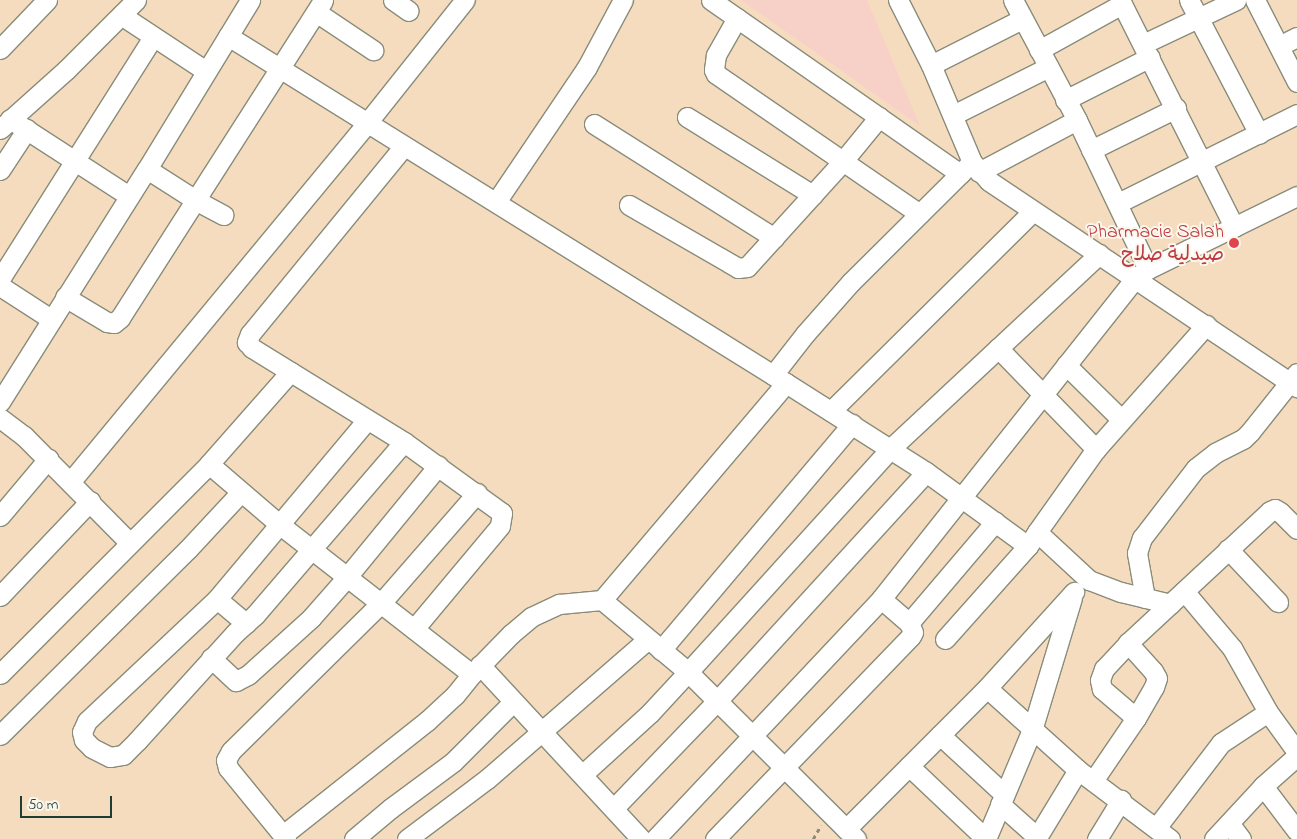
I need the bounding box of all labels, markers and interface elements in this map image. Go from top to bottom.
place label: Pharmacie Salah صيدلية صلاح [1087,220,1224,267]
marker: Pharmacie Salah صيدلية صلاح [1228,237,1240,249]
scale bar [22,786,115,818]
text: 50 m [28,794,58,816]

